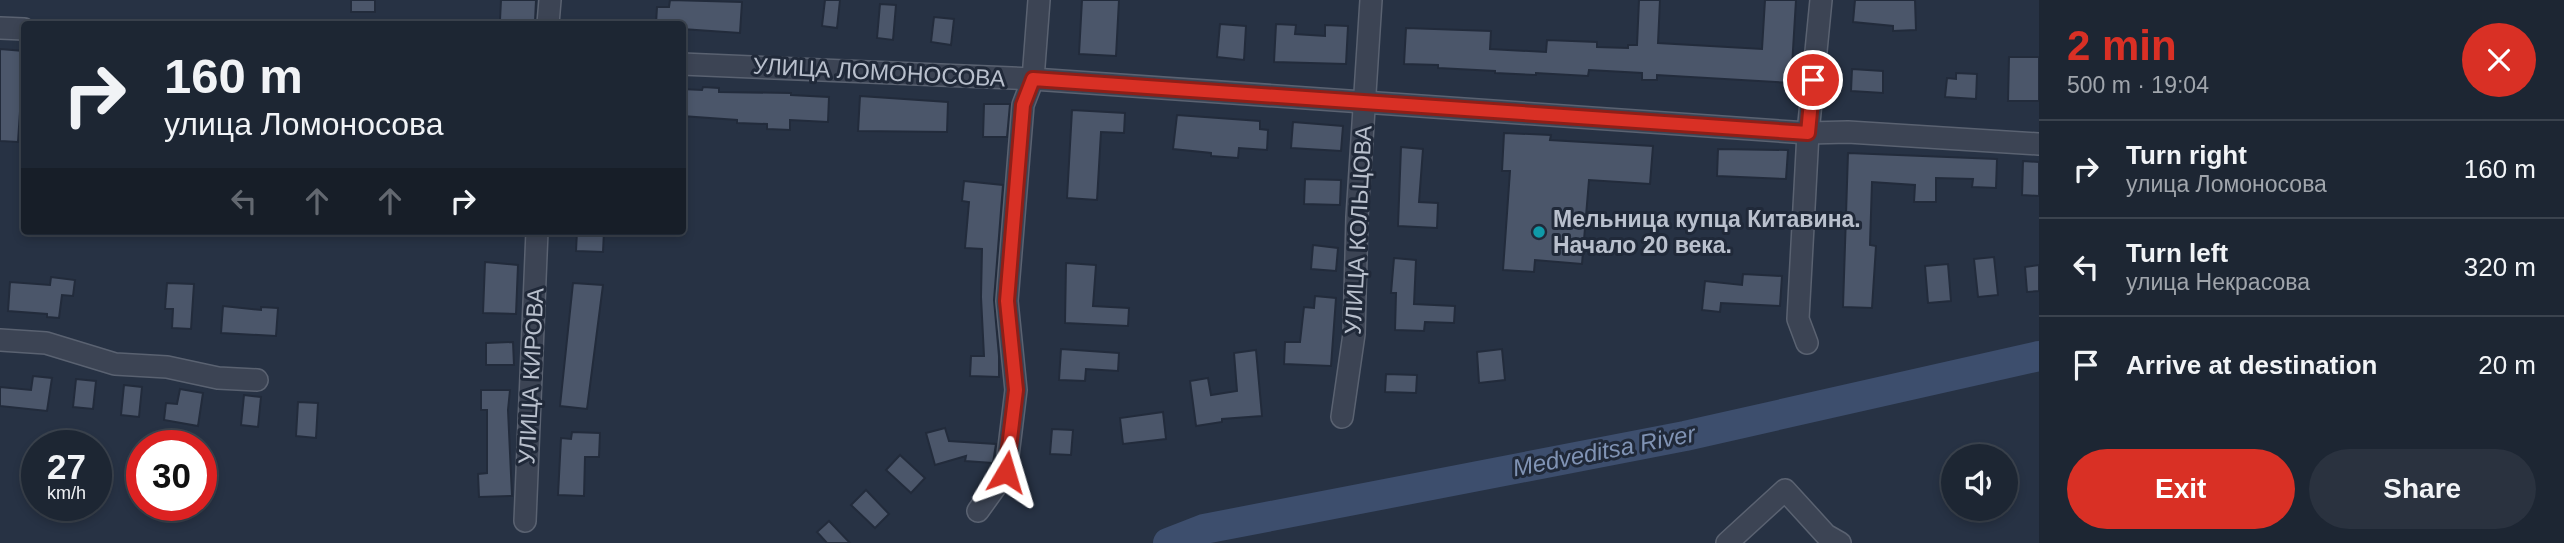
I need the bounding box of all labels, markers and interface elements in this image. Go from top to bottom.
text: 2 min [2067,22,2177,69]
button: close [2462,23,2536,97]
icon: right [49,49,140,140]
text: 160 m [164,49,303,103]
pin [1783,50,1843,110]
street label: УЛИЦА ЛОМОНОСОВА [752,52,1006,92]
icon: arrive [1794,61,1832,99]
text: 500 m · 19:04 [2067,72,2209,98]
text: улица Ломоносова [164,106,444,142]
street label: УЛИЦА КОЛЬЦОВА [1340,124,1376,335]
text: Turn right [2126,140,2247,170]
icon: right [2067,150,2105,188]
text: 160 m [2464,154,2536,184]
text: улица Ломоносова [2126,171,2327,197]
icon: left [225,182,263,220]
icon: ahead [298,182,336,220]
icon: ahead [371,182,409,220]
icon: right [444,182,482,220]
place label: Мельница купца Китавина. Начало 20 века. [1553,206,1861,258]
marker: Мельница купца Китавина. Начало 20 века. [1531,224,1547,240]
text: Turn left [2126,238,2228,268]
icon: left [2067,248,2105,286]
text: 320 m [2464,252,2536,282]
text: улица Некрасова [2126,269,2310,295]
street label: УЛИЦА КИРОВА [513,286,549,465]
icon: arrive [2067,346,2105,384]
text: Arrive at destination [2126,350,2377,380]
text: 20 m [2478,350,2536,380]
water label: Medveditsa River [1510,419,1698,481]
speed limit sign: 30 [126,430,217,521]
position arrow [969,435,1043,509]
map controls [1941,444,2018,521]
button: sound [1941,444,2018,521]
text: 27 [47,447,86,486]
button: Exit [2067,449,2295,529]
button: Share [2309,449,2536,529]
text: km/h [47,483,86,503]

